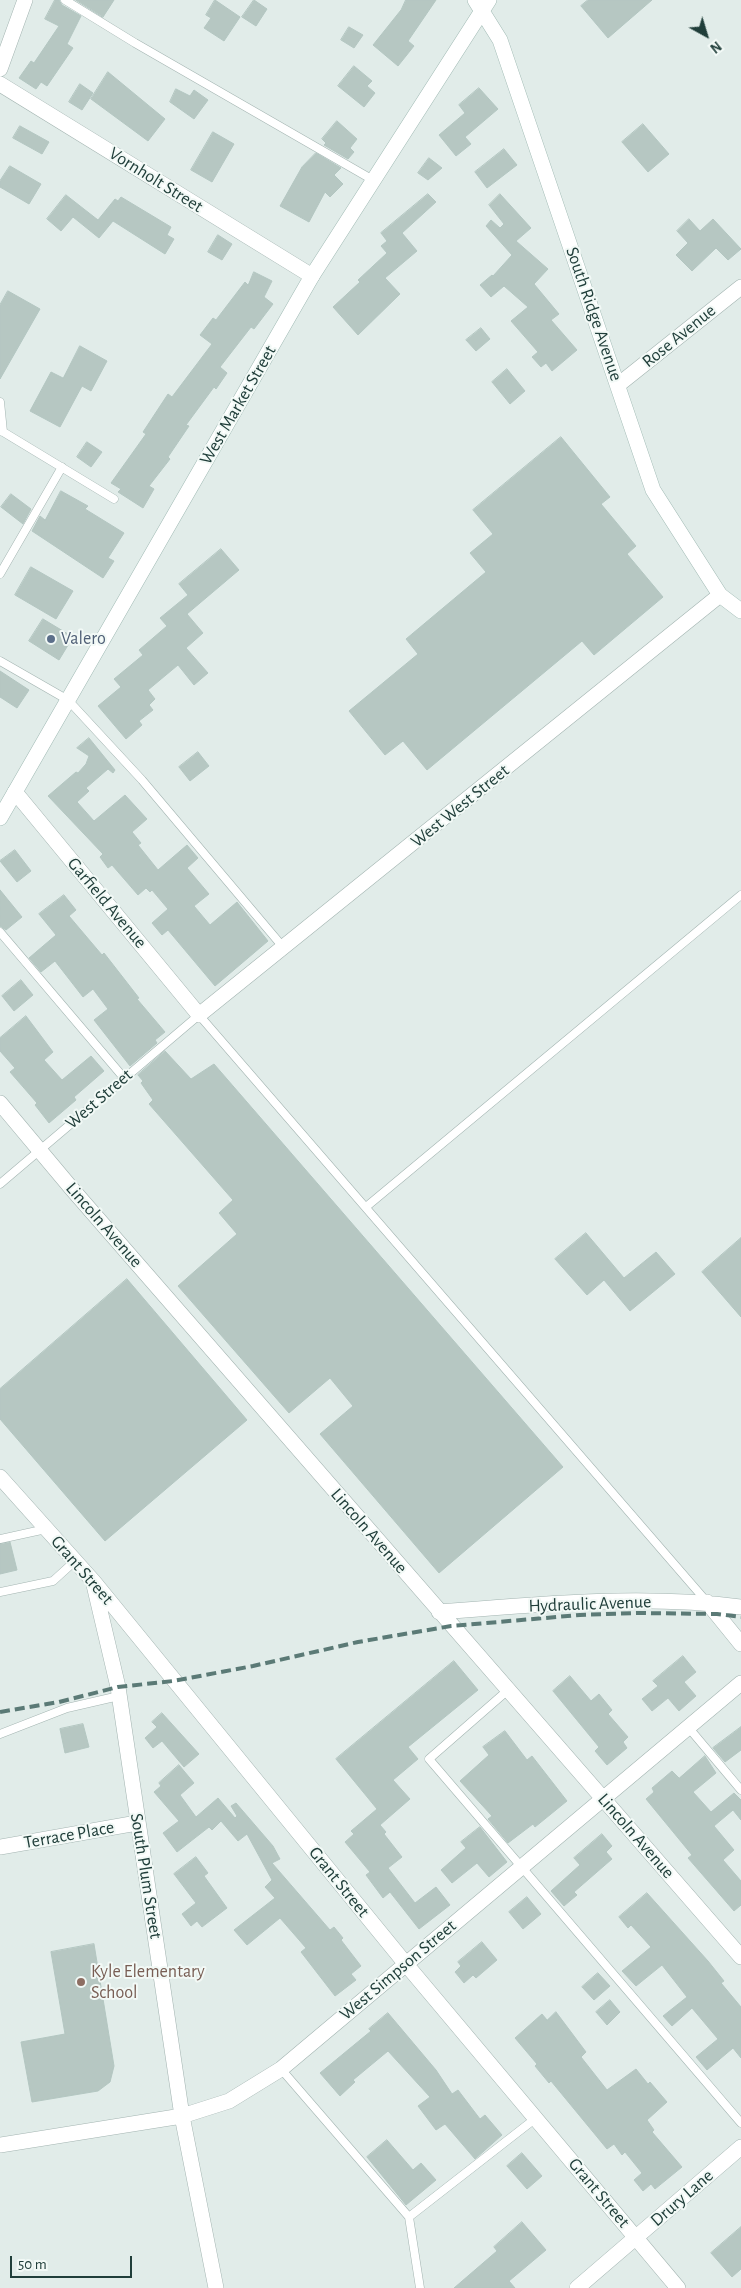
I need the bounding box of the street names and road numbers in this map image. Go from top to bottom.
street label: Vornholt Street [105,143,207,217]
street label: South Ridge Avenue [561,244,627,384]
street label: Rose Avenue [638,300,720,372]
street label: West Market Street [195,341,281,469]
street label: West West Street [406,760,514,852]
street label: Garfield Avenue [63,853,151,953]
street label: West Street [61,1064,137,1134]
street label: Lincoln Avenue [61,1178,147,1272]
street label: Lincoln Avenue [326,1484,412,1578]
street label: Grant Street [46,1531,118,1609]
street label: Hydraulic Avenue [528,1591,652,1617]
street label: Lincoln Avenue [593,1789,679,1883]
street label: South Plum Street [125,1812,167,1940]
street label: Terrace Place [22,1816,116,1854]
street label: Grant Street [304,1842,374,1922]
street label: West Simpson Street [335,1915,461,2025]
street label: Grant Street [564,2154,634,2232]
street label: Drury Lane [646,2165,718,2231]

